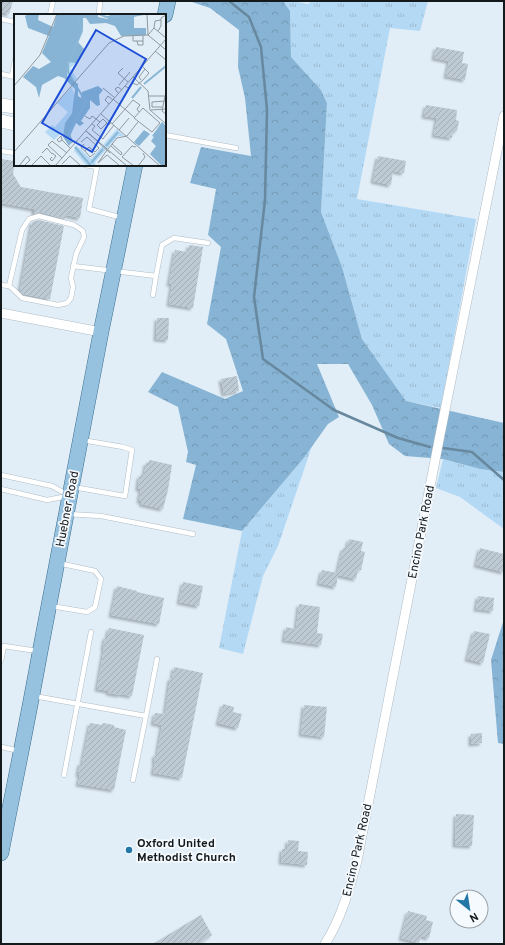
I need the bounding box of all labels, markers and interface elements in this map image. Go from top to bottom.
inset map [14,14,166,166]
street label: Huebner Road [53,470,83,549]
street label: Encino Park Road [405,484,439,580]
street label: Encino Park Road [340,802,376,898]
place label: Oxford United Methodist Church [137,836,236,866]
marker: Oxford United Methodist Church [124,845,134,855]
north arrow [449,889,489,929]
text: N [467,909,480,925]

